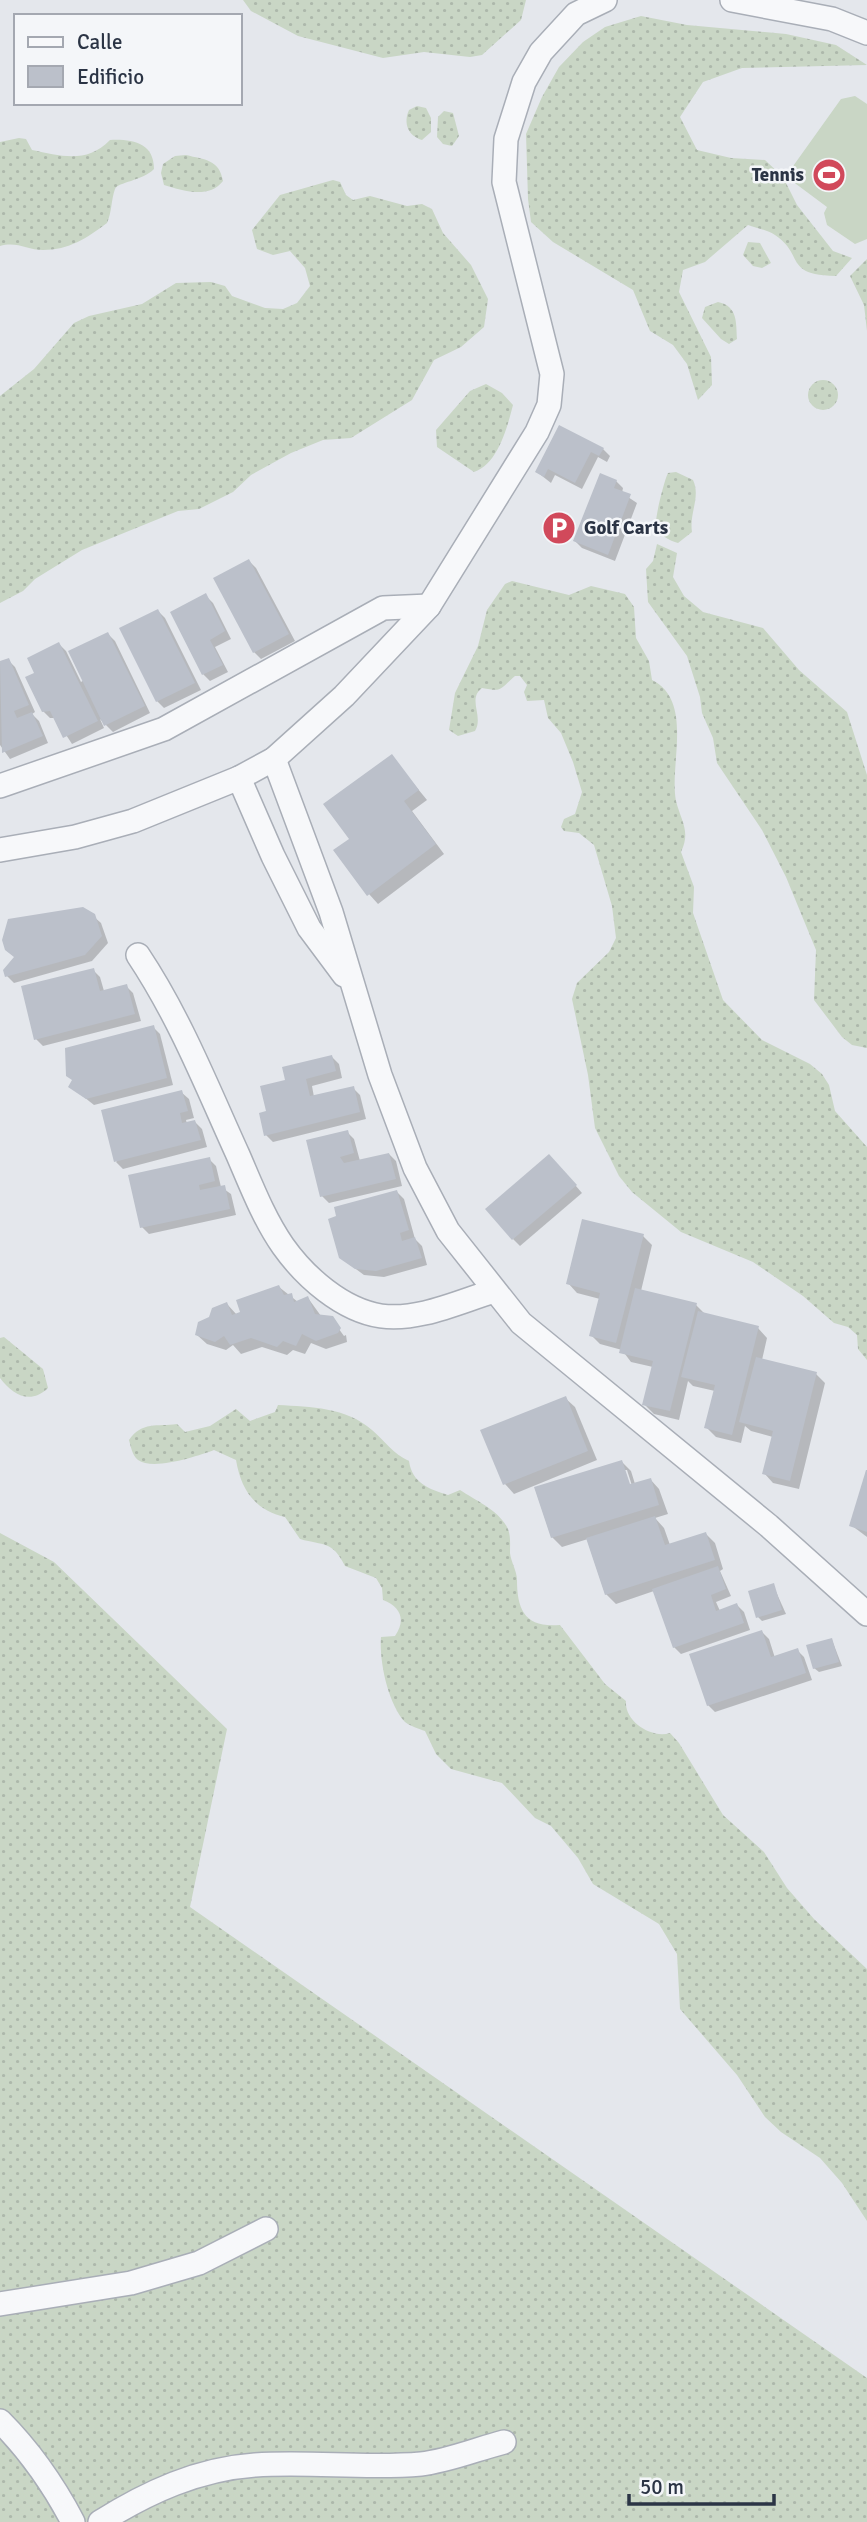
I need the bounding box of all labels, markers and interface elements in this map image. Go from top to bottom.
legend [14,14,242,105]
text: Calle [77,29,123,55]
text: Edificio [77,64,144,90]
sports icon: Tennis [810,156,848,194]
place label: Tennis [752,163,804,187]
parking icon: Golf Carts [540,509,578,547]
place label: Golf Carts [584,516,668,540]
scale bar [629,2462,774,2506]
text: 50 m [640,2474,684,2500]

